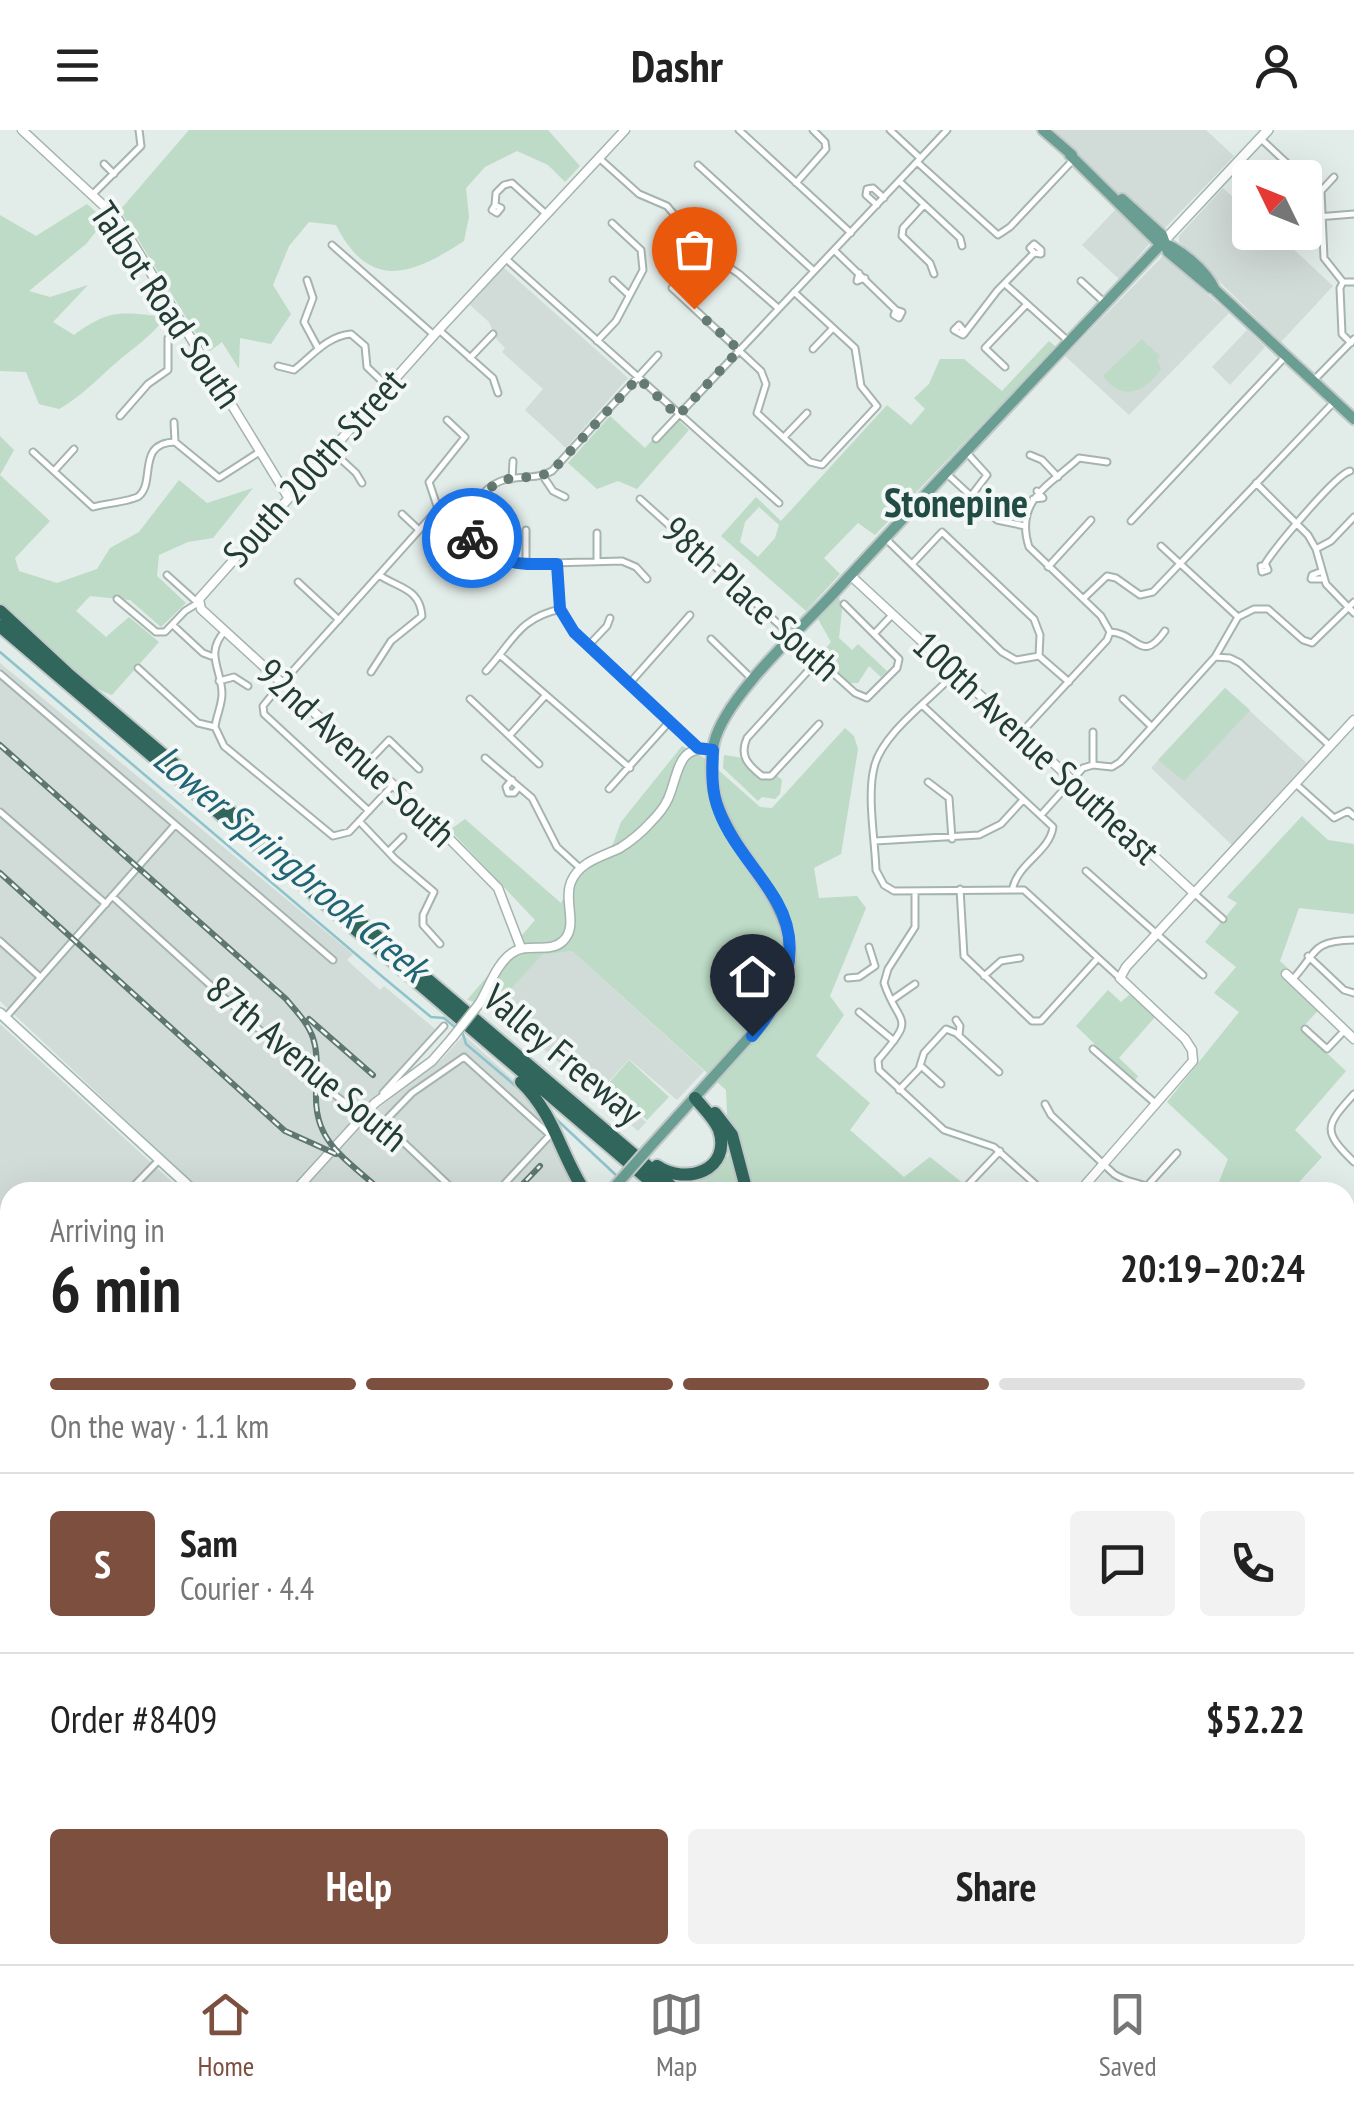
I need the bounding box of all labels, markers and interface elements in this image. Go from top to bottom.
text: Dashr [631,36,723,94]
icon: menu [50,38,105,93]
icon: person [1249,38,1304,93]
north arrow [1232,160,1322,250]
map controls [1232,160,1322,250]
street label: Talbot Road South [80,192,254,417]
pin [652,207,737,310]
icon: bag [667,222,722,277]
street label: South 200th Street [211,357,415,576]
district label: Stonepine [884,476,1028,528]
courier [422,488,522,588]
street label: 98th Place South [653,505,851,691]
icon: bike [445,511,500,566]
street label: 100th Avenue Southeast [903,620,1171,874]
street label: 92nd Avenue South [247,647,467,857]
water label: Lower Springbrook Creek [144,732,443,995]
pin [710,934,795,1037]
icon: home [725,949,780,1004]
street label: 87th Avenue South [197,964,419,1162]
street label: Valley Freeway [473,972,655,1135]
text: Arriving in [50,1209,165,1251]
text: 20:19–20:24 [1120,1243,1305,1292]
text: 6 min [50,1246,181,1330]
text: On the way · 1.1 km [50,1405,269,1447]
button: chat [1070,1511,1175,1616]
button: phone [1200,1511,1305,1616]
text: Sam [180,1518,238,1567]
text: S [94,1539,111,1588]
text: Courier · 4.4 [180,1567,314,1609]
text: Order #8409 [50,1694,217,1743]
text: $52.22 [1206,1694,1305,1743]
button: Help [50,1829,668,1944]
button: Share [688,1829,1305,1944]
tab: Home [197,1987,254,2084]
tab: Map [649,1987,704,2084]
tab: Saved [1099,1987,1157,2084]

